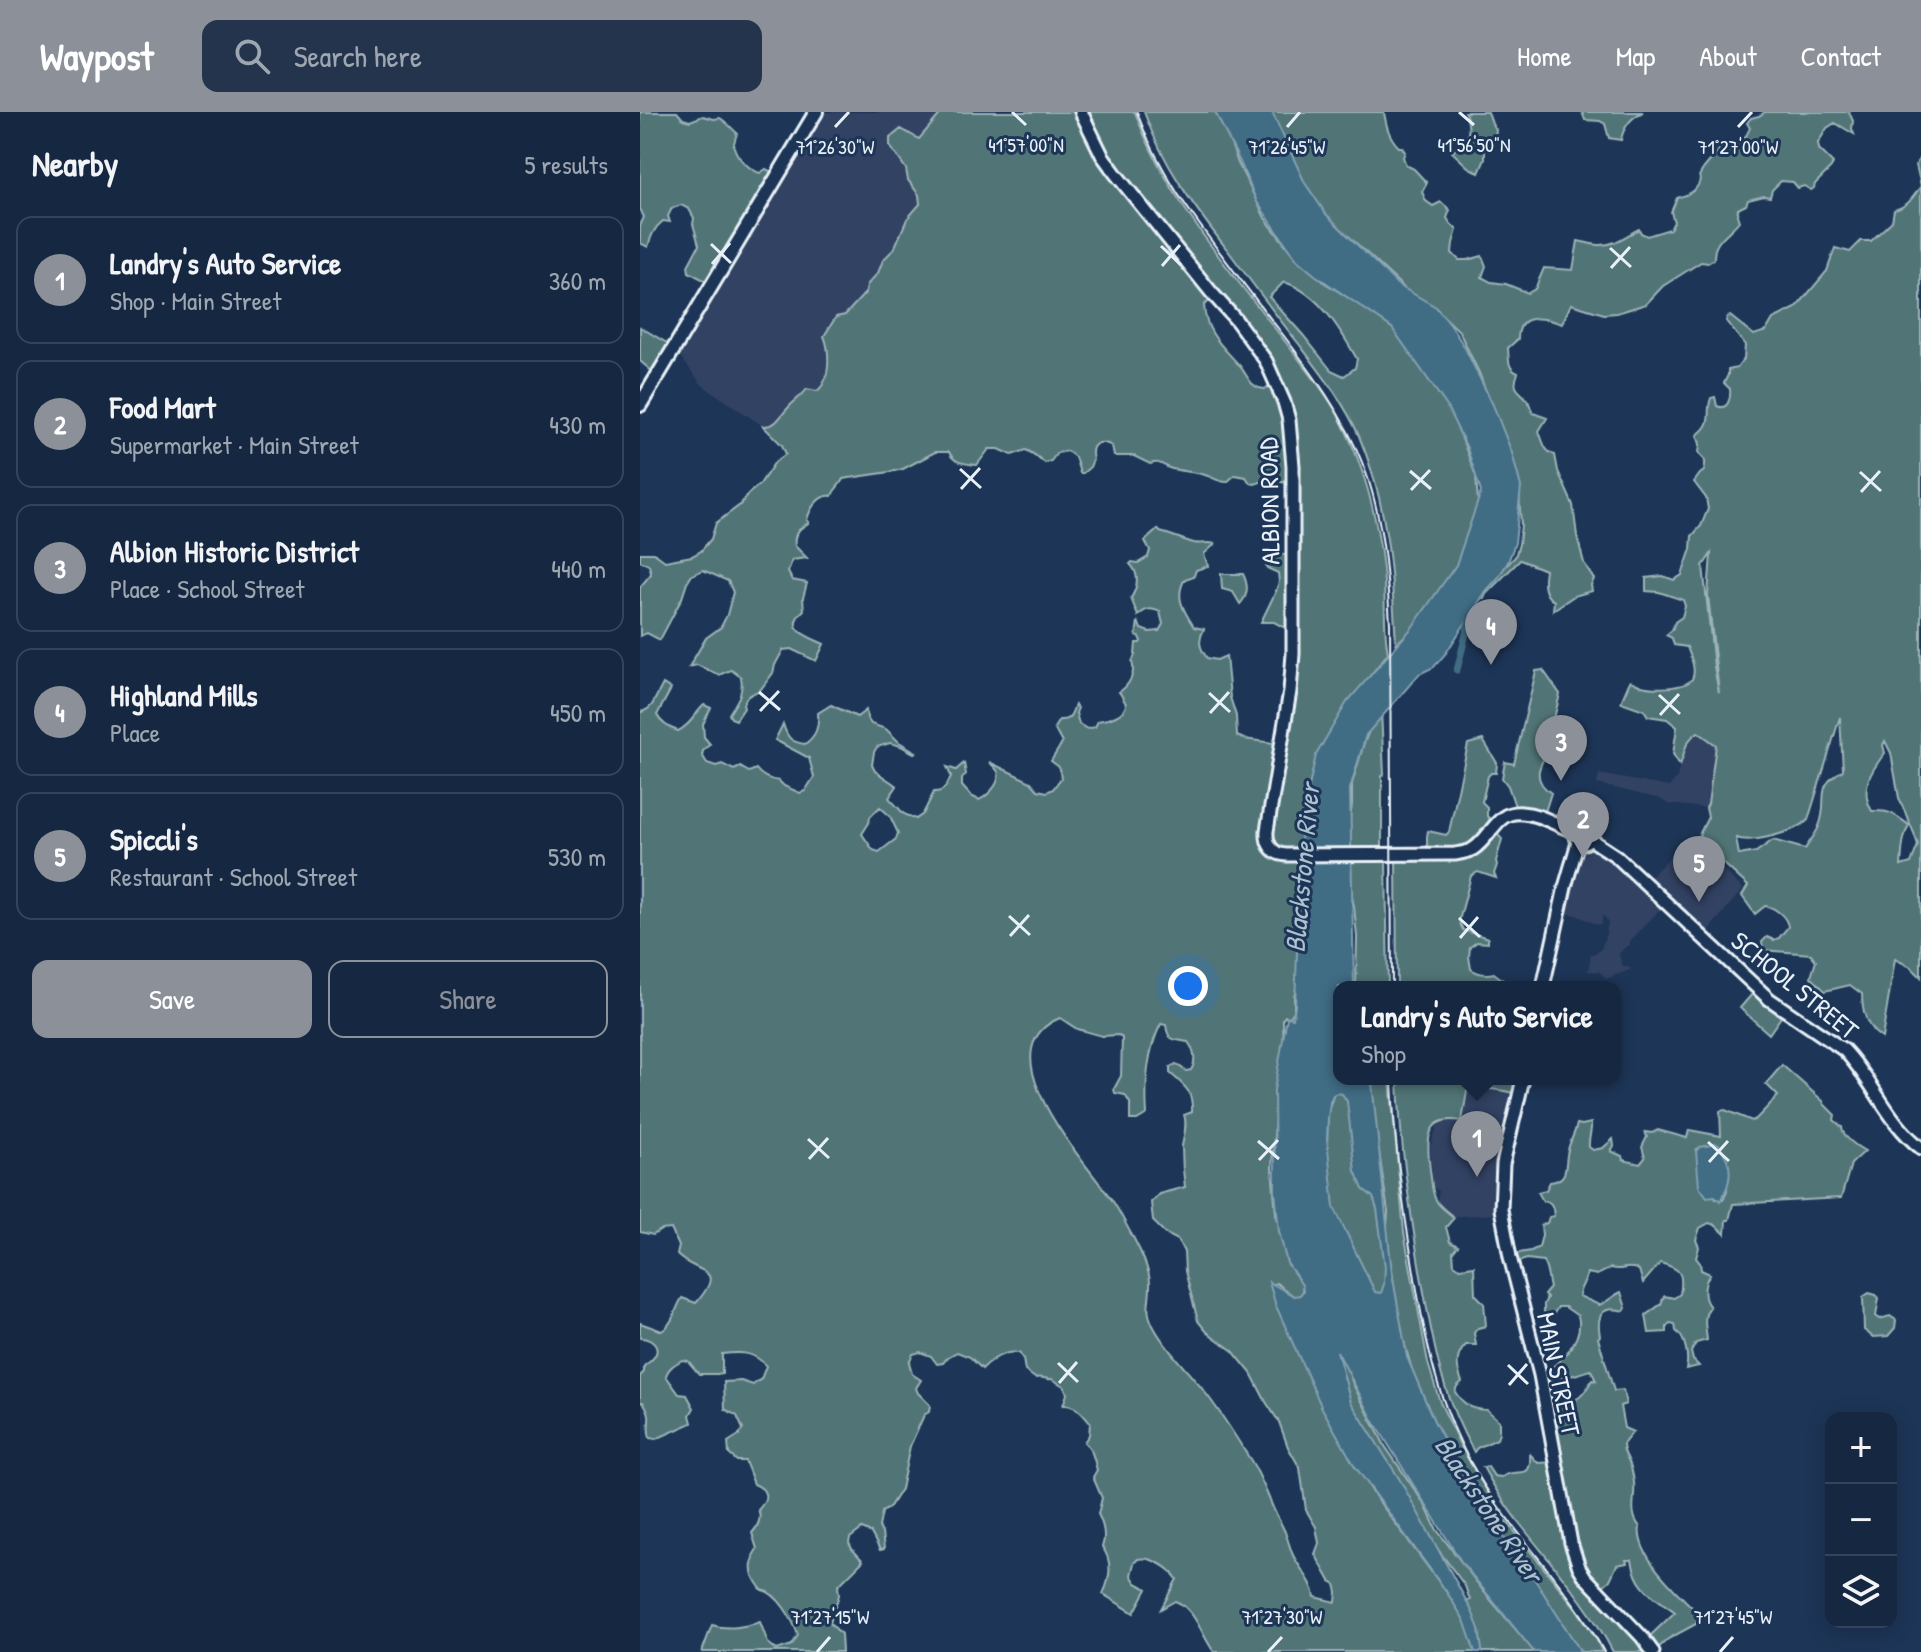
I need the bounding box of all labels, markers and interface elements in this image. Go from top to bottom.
search box [202,20,762,92]
text: Waypost [40,30,154,82]
icon: search [230,34,274,78]
text: Search here [294,36,422,76]
text: Home [1517,37,1572,75]
text: Map [1616,37,1655,75]
text: About [1699,37,1757,75]
text: Contact [1801,37,1881,75]
text: 41°57'00"N [988,131,1064,158]
text: 41°56'50"N [1437,131,1511,158]
text: 71°26'30"W [796,133,875,160]
text: 71°26'45"W [1249,133,1326,160]
text: 71°27'00"W [1698,133,1779,160]
text: Nearby [32,141,118,187]
text: 5 results [524,147,608,182]
text: Landry's Auto Service [110,243,341,283]
text: 1 [55,263,65,298]
text: 360 m [549,263,606,298]
text: Shop · Main Street [110,283,281,318]
text: Food Mart [110,387,216,427]
text: 2 [54,407,66,442]
text: 430 m [549,407,606,442]
text: Supermarket · Main Street [110,427,359,462]
street label: ALBION ROAD [1250,436,1288,565]
text: Albion Historic District [110,531,359,571]
text: 3 [54,551,66,586]
text: 440 m [551,551,606,586]
text: Place · School Street [110,571,305,606]
pin: 4 [1465,599,1517,665]
text: Highland Mills [110,675,258,715]
text: 4 [55,695,65,730]
text: 450 m [550,695,606,730]
text: Place [110,715,160,750]
pin: 3 [1535,715,1587,781]
water label: Blackstone River [1276,779,1329,954]
pin: 2 [1557,792,1609,858]
text: Spiccli's [110,819,198,859]
pin: 5 [1673,836,1725,902]
text: 5 [55,839,66,874]
text: 530 m [548,839,606,874]
text: Restaurant · School Street [110,859,357,894]
street label: SCHOOL STREET [1724,923,1866,1048]
button: Save [32,960,312,1038]
button: Share [328,960,608,1038]
your location [1168,966,1208,1006]
popup [1333,981,1621,1085]
text: Landry's Auto Service [1361,996,1593,1036]
text: Shop [1361,1036,1406,1071]
pin: 1 [1451,1111,1503,1177]
street label: MAIN STREET [1529,1309,1589,1440]
map controls [1825,1412,1897,1628]
button: + [1825,1412,1897,1484]
water label: Blackstone River [1426,1428,1554,1592]
button: − [1825,1484,1897,1556]
button: layers [1825,1556,1897,1628]
text: 71°27'15"W [791,1603,870,1630]
text: 71°27'30"W [1242,1603,1323,1630]
text: 71°27'45"W [1694,1603,1773,1630]

